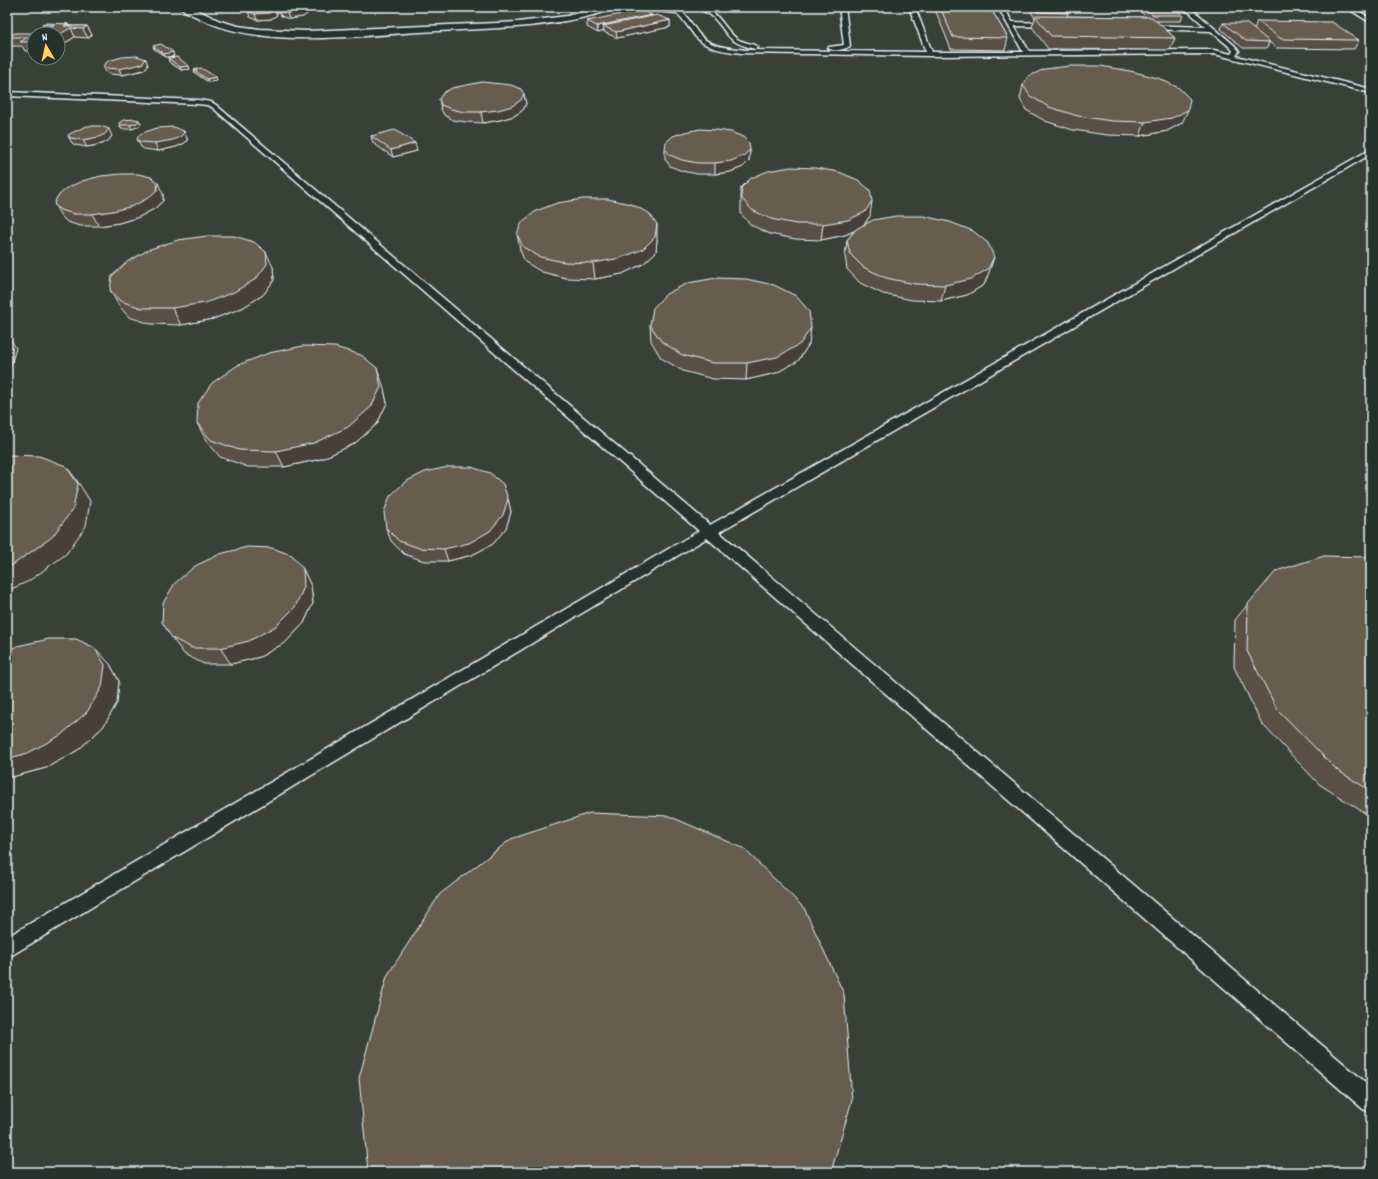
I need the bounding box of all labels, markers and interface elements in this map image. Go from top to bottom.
north arrow [26,26,66,66]
text: N [41,30,49,46]

